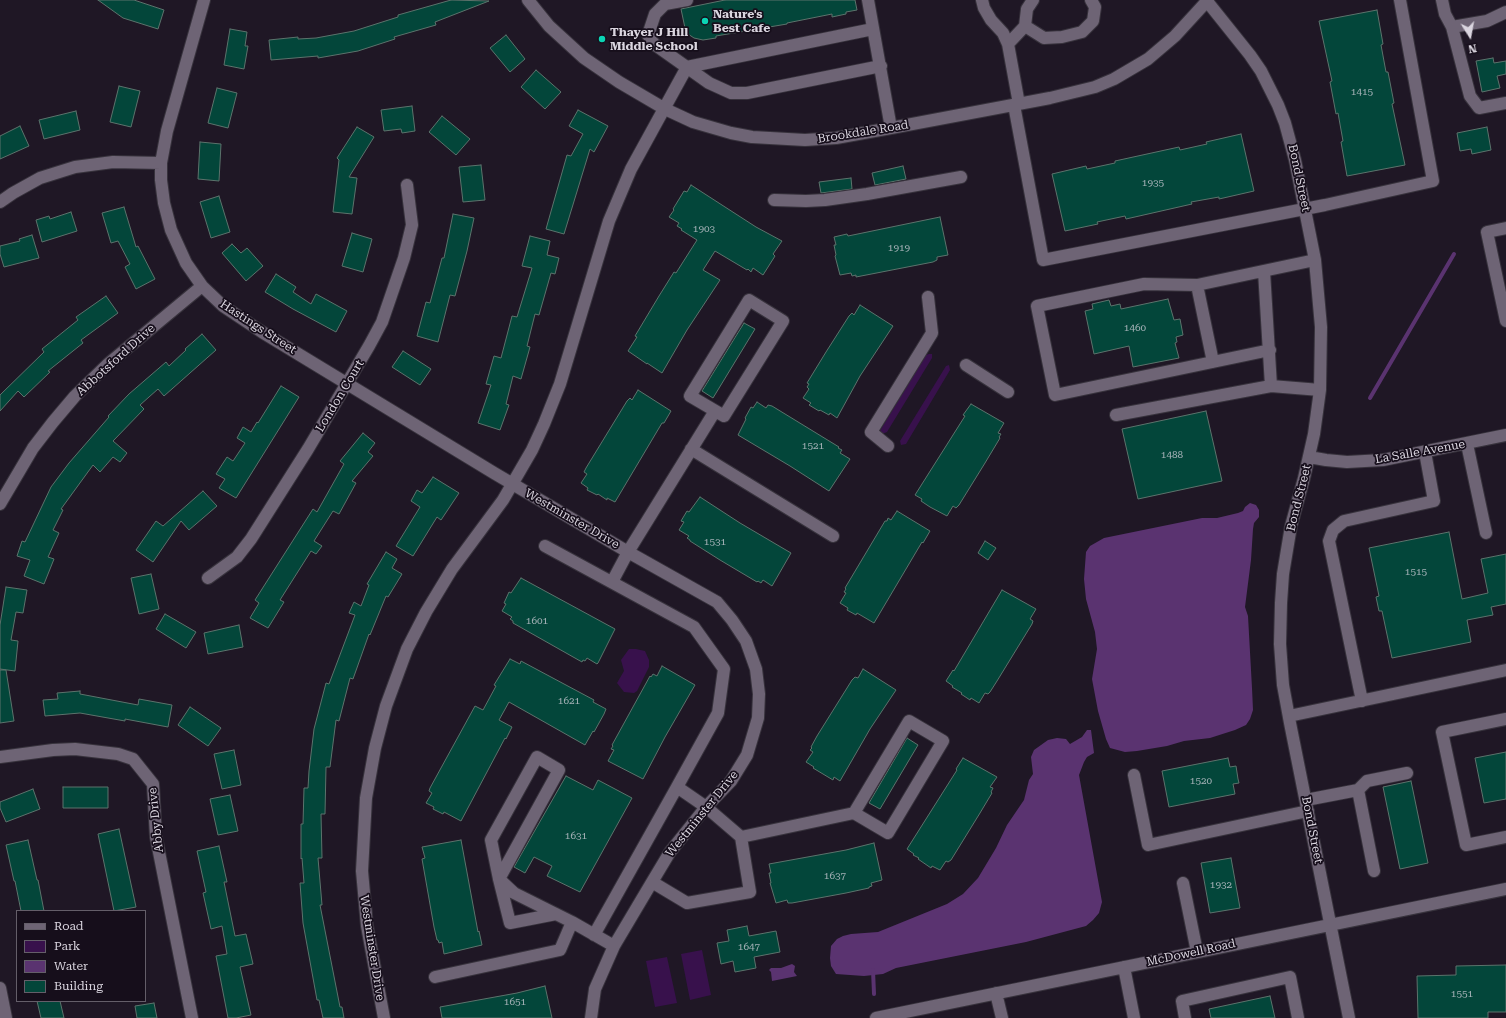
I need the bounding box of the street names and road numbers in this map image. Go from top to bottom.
street label: Brookdale Road [817,118,909,146]
street label: Bond Street [1285,143,1313,213]
street label: Hastings Street [217,297,299,357]
street label: Abbotsford Drive [74,321,158,399]
street label: London Court [313,357,367,435]
street label: La Salle Avenue [1374,437,1466,467]
street label: Bond Street [1284,463,1314,533]
street label: Westminster Drive [522,486,622,552]
street label: Westminster Drive [663,768,741,860]
street label: Abby Drive [145,787,167,853]
street label: Bond Street [1298,795,1326,865]
street label: Westminster Drive [357,894,387,1002]
street label: McDowell Road [1145,937,1237,969]

